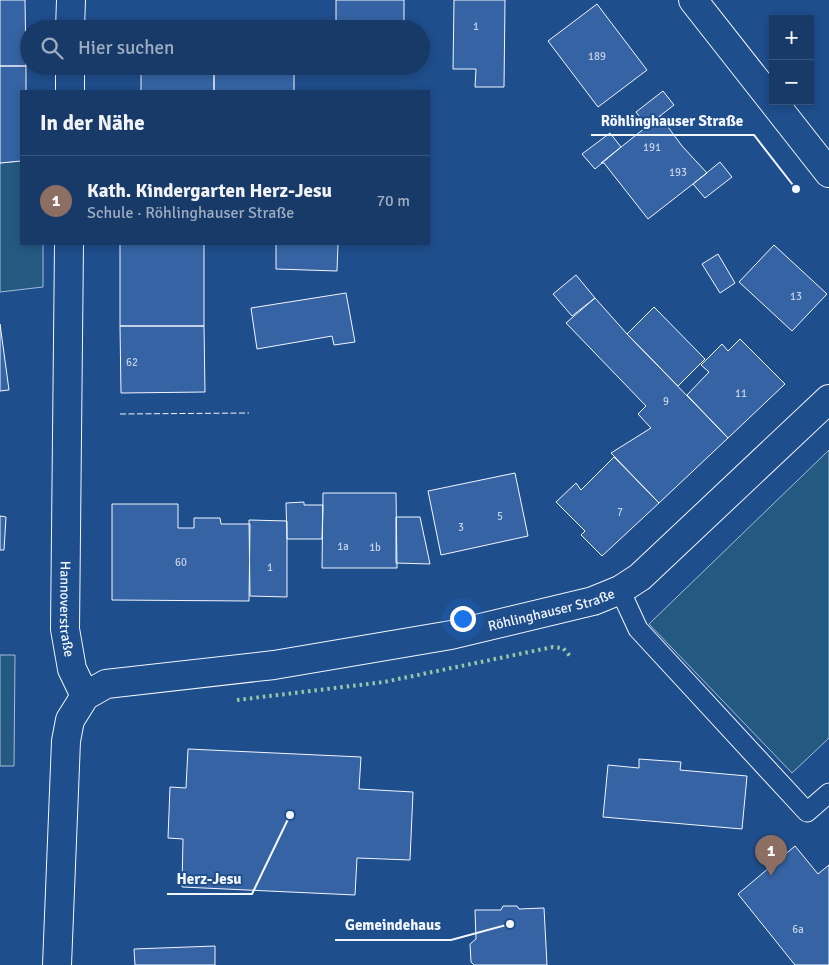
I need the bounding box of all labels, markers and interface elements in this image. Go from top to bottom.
map controls [769,15,814,105]
button: + [769,15,814,60]
search box [20,20,430,75]
house number: 1 [473,20,479,33]
icon: search [38,34,66,62]
text: Hier suchen [78,36,174,60]
house number: 189 [588,50,606,63]
button: − [769,60,814,105]
callout: Röhlinghauser Straße [591,105,754,135]
text: In der Nähe [40,110,145,136]
text: Röhlinghauser Straße [601,112,743,130]
house number: 191 [643,141,661,154]
house number: 193 [669,166,687,179]
text: Kath. Kindergarten Herz-Jesu [87,179,332,203]
text: 1 [52,191,60,211]
text: 70 m [376,191,410,211]
text: Schule · Röhlinghauser Straße [87,203,294,223]
house number: 13 [790,290,802,303]
house number: 62 [126,356,138,369]
house number: 11 [735,387,747,400]
house number: 9 [663,395,669,408]
house number: 7 [617,506,623,519]
house number: 5 [497,510,503,523]
house number: 3 [458,521,464,534]
house number: 1a [337,540,349,553]
house number: 1b [369,541,381,554]
house number: 60 [175,556,187,569]
street label: Hannoverstraße [56,561,78,658]
house number: 1 [267,561,273,574]
street label: Röhlinghauser Straße [486,585,617,634]
your location [450,606,476,632]
pin: 1 [755,835,787,876]
callout: Herz-Jesu [167,864,252,894]
text: Herz-Jesu [176,870,242,888]
callout: Gemeindehaus [335,910,451,940]
text: Gemeindehaus [345,916,441,934]
house number: 6a [792,923,804,936]

